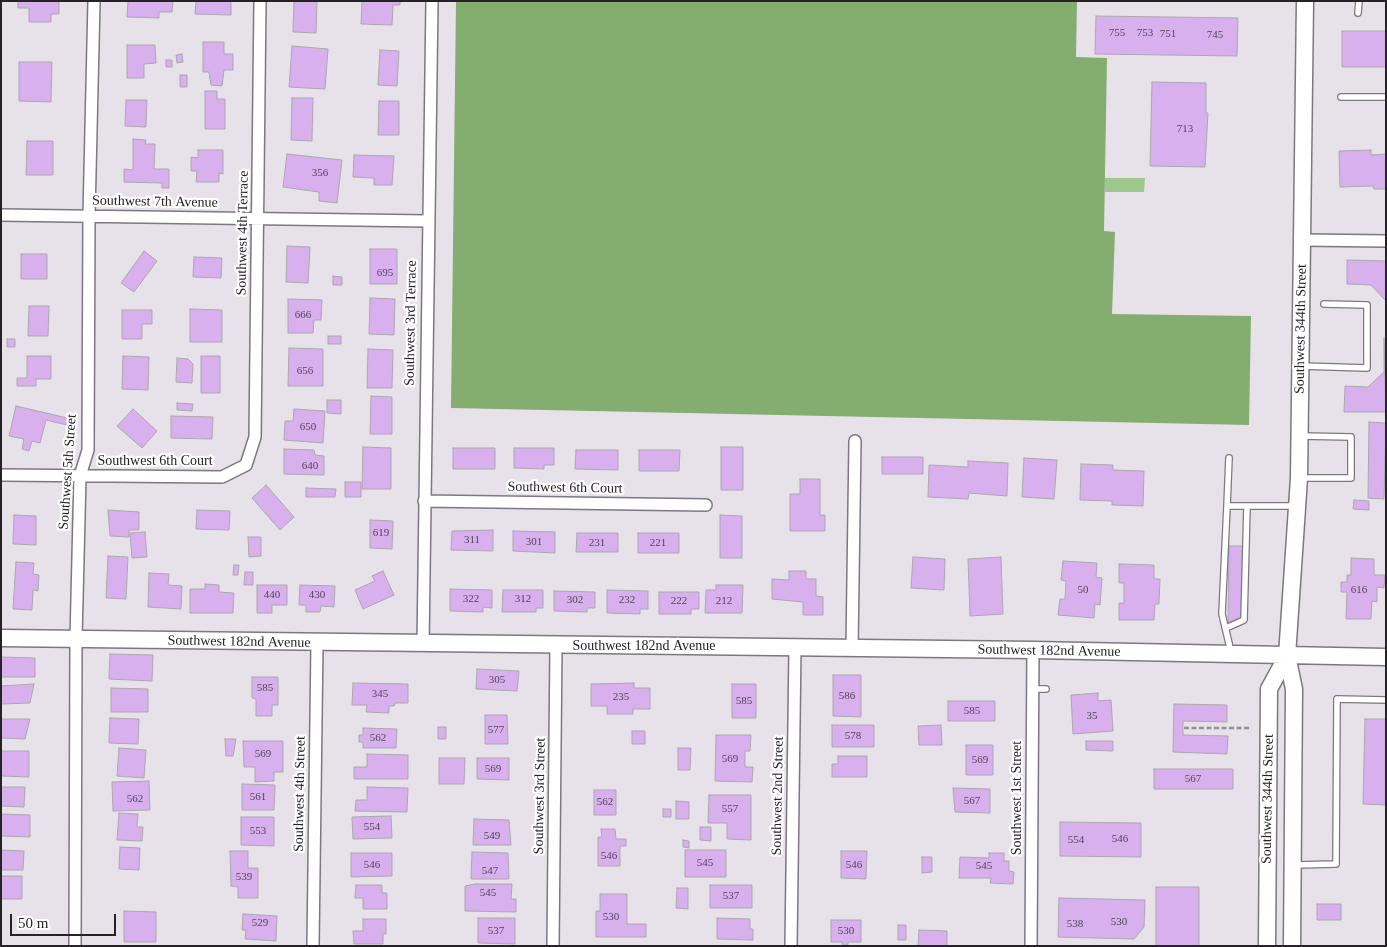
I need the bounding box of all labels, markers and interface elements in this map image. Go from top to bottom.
house number: 755 [1109,26,1125,40]
house number: 753 [1137,26,1153,40]
house number: 751 [1160,27,1176,41]
house number: 745 [1207,28,1223,42]
house number: 713 [1177,122,1193,136]
house number: 356 [312,166,328,180]
street label: Southwest 4th Terrace [234,170,252,296]
street label: Southwest 7th Avenue [92,193,218,211]
street label: Southwest 3rd Terrace [402,260,420,386]
street label: Southwest 344th Street [1291,264,1311,394]
house number: 695 [377,266,393,280]
house number: 666 [295,308,311,322]
house number: 656 [297,364,313,378]
street label: Southwest 5th Street [56,414,80,530]
house number: 650 [300,420,316,434]
street label: Southwest 6th Court [97,453,213,469]
house number: 640 [302,459,318,473]
street label: Southwest 6th Court [507,479,623,497]
house number: 619 [373,526,389,540]
house number: 311 [464,533,480,547]
house number: 301 [526,535,542,549]
house number: 231 [589,536,605,550]
house number: 221 [650,536,666,550]
house number: 50 [1078,583,1088,597]
house number: 616 [1351,583,1367,597]
house number: 440 [264,588,280,602]
house number: 430 [309,588,325,602]
house number: 322 [463,592,479,606]
house number: 312 [515,592,531,606]
house number: 302 [567,593,583,607]
house number: 232 [619,593,635,607]
house number: 222 [671,594,687,608]
house number: 212 [716,594,732,608]
street label: Southwest 182nd Avenue [167,632,311,652]
street label: Southwest 182nd Avenue [573,638,715,654]
street label: Southwest 182nd Avenue [977,641,1121,661]
house number: 305 [489,673,505,687]
house number: 585 [257,681,273,695]
house number: 345 [372,687,388,701]
house number: 586 [839,689,855,703]
house number: 235 [613,690,629,704]
house number: 585 [736,694,752,708]
house number: 585 [964,704,980,718]
house number: 35 [1086,709,1098,723]
house number: 577 [488,723,504,737]
house number: 578 [845,729,861,743]
house number: 562 [370,731,386,745]
street label: Southwest 344th Street [1258,734,1278,864]
street label: Southwest 4th Street [291,736,309,852]
street label: Southwest 2nd Street [769,736,787,856]
street label: Southwest 3rd Street [531,738,549,854]
street label: Southwest 1st Street [1009,741,1025,855]
house number: 569 [255,747,271,761]
house number: 569 [722,752,738,766]
house number: 569 [972,753,988,767]
house number: 569 [485,762,501,776]
house number: 567 [1185,772,1201,786]
house number: 561 [250,790,266,804]
house number: 562 [127,792,143,806]
house number: 567 [964,794,980,808]
house number: 562 [597,795,613,809]
house number: 557 [722,802,738,816]
house number: 554 [364,820,380,834]
house number: 553 [250,824,266,838]
house number: 549 [484,829,500,843]
house number: 546 [1112,832,1128,846]
house number: 554 [1068,833,1084,847]
house number: 546 [601,849,617,863]
house number: 545 [697,856,713,870]
house number: 546 [364,858,380,872]
house number: 546 [846,858,862,872]
house number: 545 [976,859,992,873]
house number: 547 [482,864,498,878]
house number: 539 [236,870,252,884]
house number: 545 [480,886,496,900]
house number: 537 [723,889,739,903]
scale bar [12,904,119,936]
house number: 530 [603,910,619,924]
text: 50 m [18,915,48,931]
house number: 530 [1111,915,1127,929]
house number: 529 [252,916,268,930]
house number: 538 [1067,917,1083,931]
house number: 537 [488,924,504,938]
house number: 530 [838,924,854,938]

